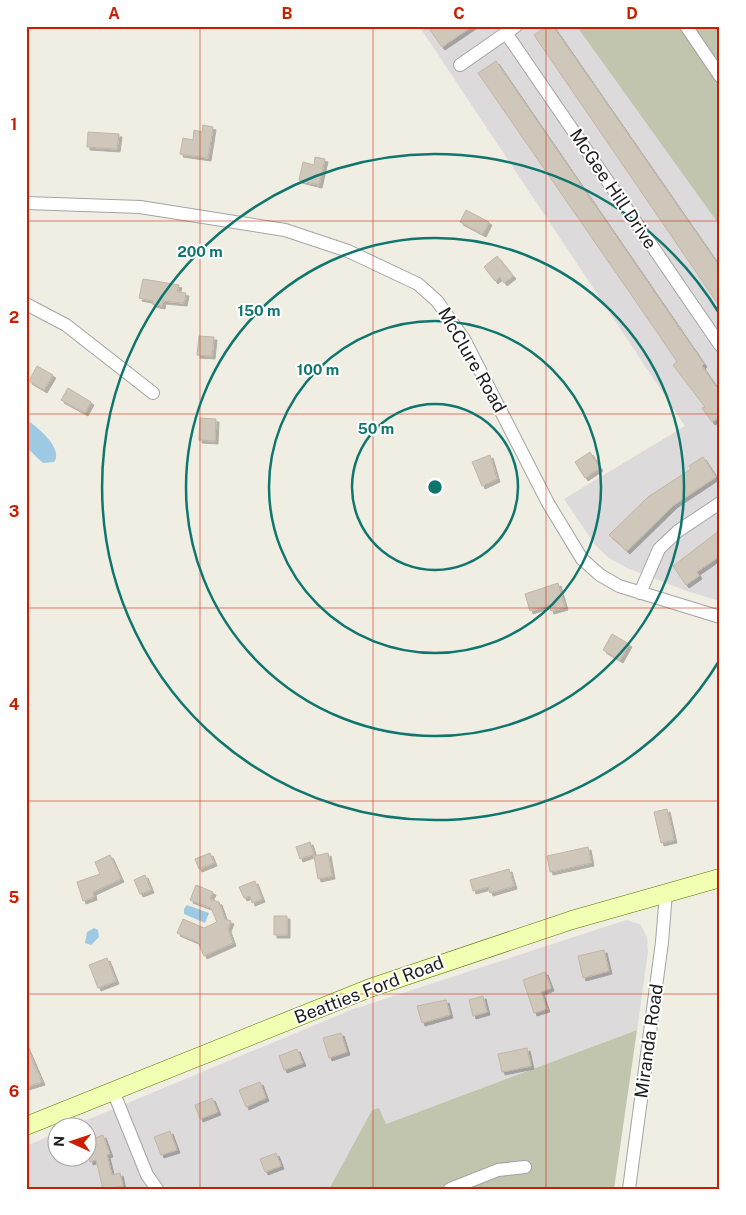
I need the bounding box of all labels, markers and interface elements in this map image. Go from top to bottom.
text: A [108,4,120,23]
text: B [282,4,293,23]
text: C [453,4,465,23]
text: D [626,4,638,23]
text: 1 [11,115,17,134]
street label: McGee Hill Drive [566,125,661,253]
text: 200 m [177,243,223,260]
text: 150 m [237,302,281,319]
street label: McClure Road [434,304,511,416]
text: 2 [9,308,19,327]
text: 100 m [297,361,339,378]
text: 50 m [358,420,394,437]
centre of rings [426,478,444,496]
text: 3 [9,502,19,521]
text: 4 [9,695,20,714]
text: 5 [9,888,20,907]
street label: Beatties Ford Road [291,951,446,1028]
street label: Miranda Road [630,982,667,1099]
text: 6 [9,1082,19,1101]
north arrow [48,1118,98,1168]
text: N [51,1135,67,1147]

